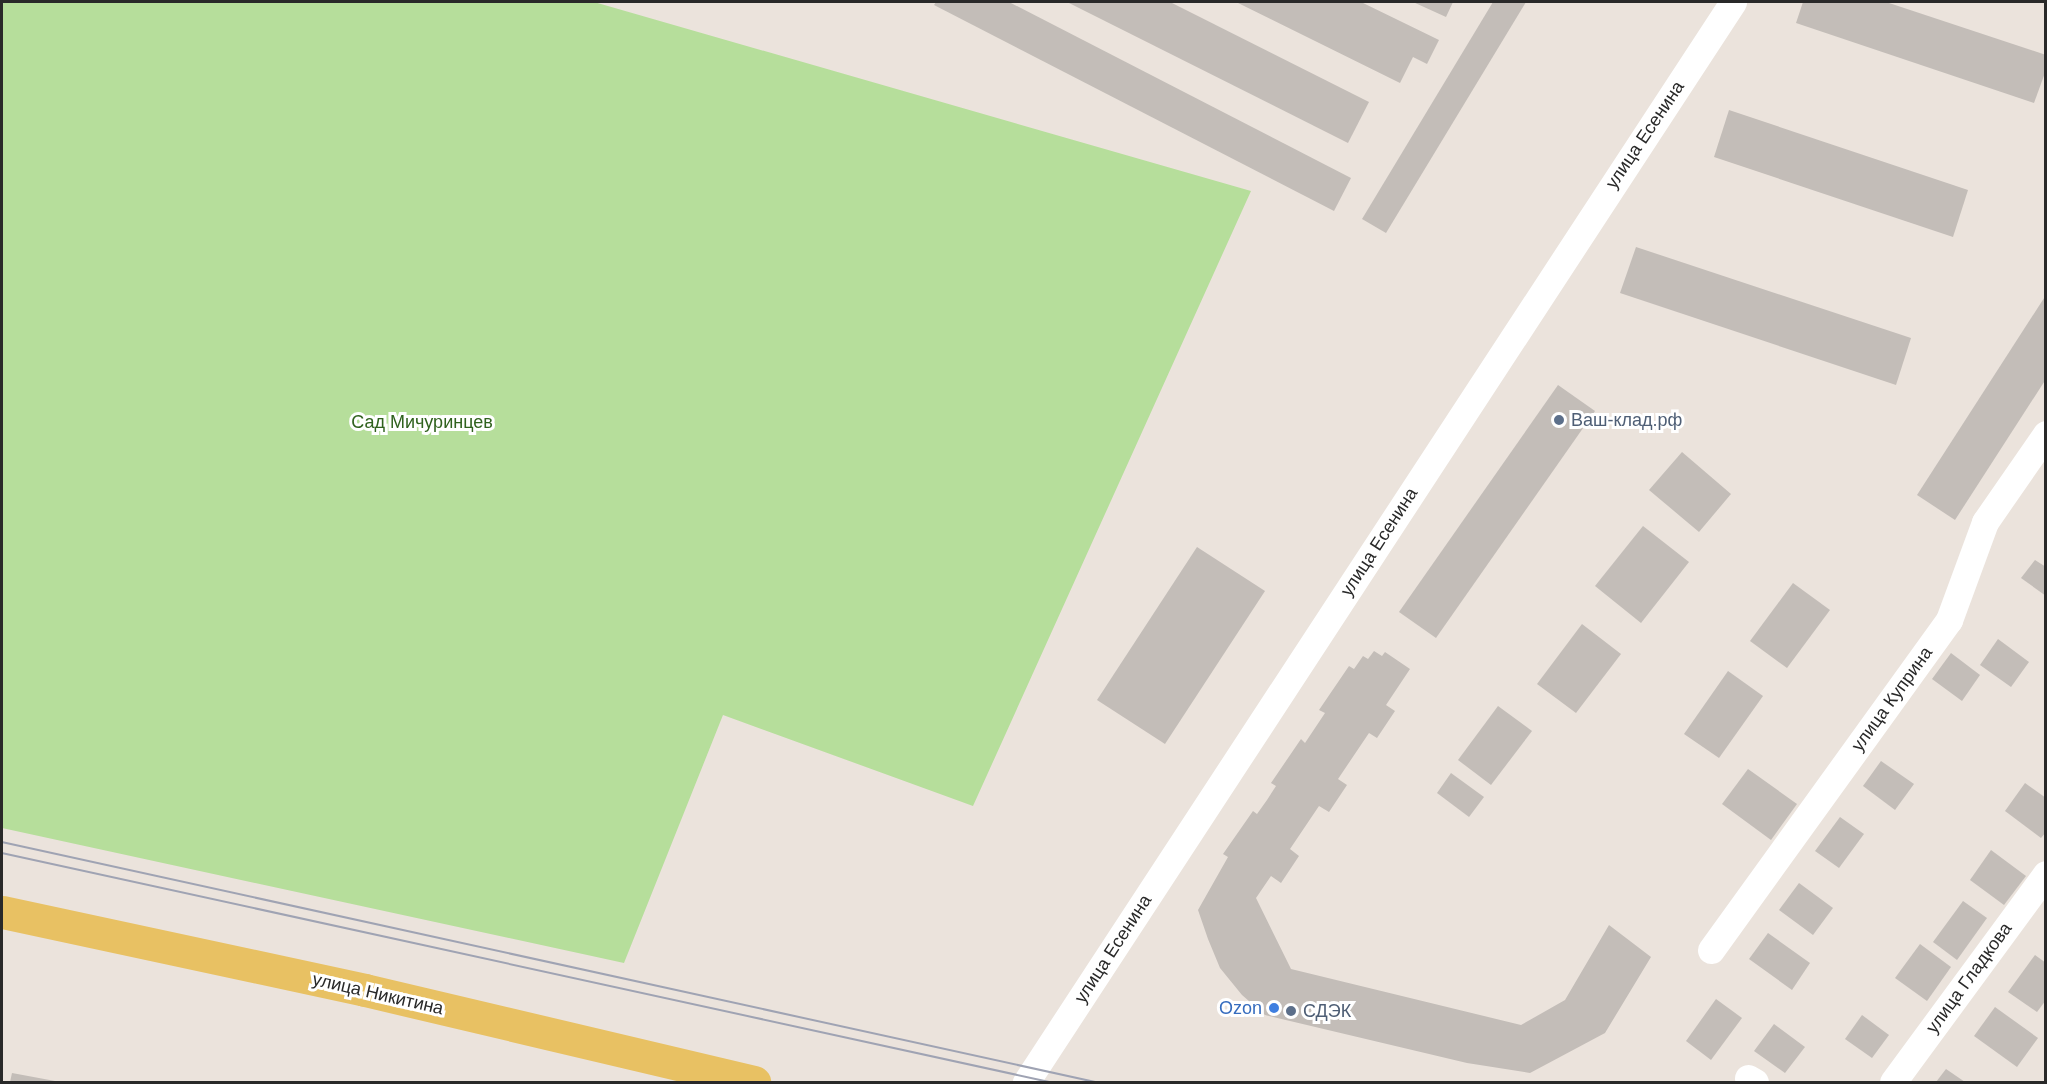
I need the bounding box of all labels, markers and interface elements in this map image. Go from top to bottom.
street label: улица Есенина [1601,77,1689,193]
place label: Ваш-клад.рф [1571,409,1682,431]
park label: Сад Мичуринцев [351,411,493,433]
marker: Ваш-клад.рф [1552,413,1566,427]
street label: улица Есенина [1336,484,1422,600]
street label: улица Куприна [1847,643,1937,755]
street label: улица Есенина [1070,891,1156,1007]
street label: улица Гладкова [1922,918,2016,1038]
street label: улица Никитина [310,968,446,1020]
place label: Ozon [1219,997,1262,1019]
place label: СДЭК [1303,1000,1351,1022]
marker: Ozon [1267,1001,1281,1015]
marker: СДЭК [1284,1004,1298,1018]

